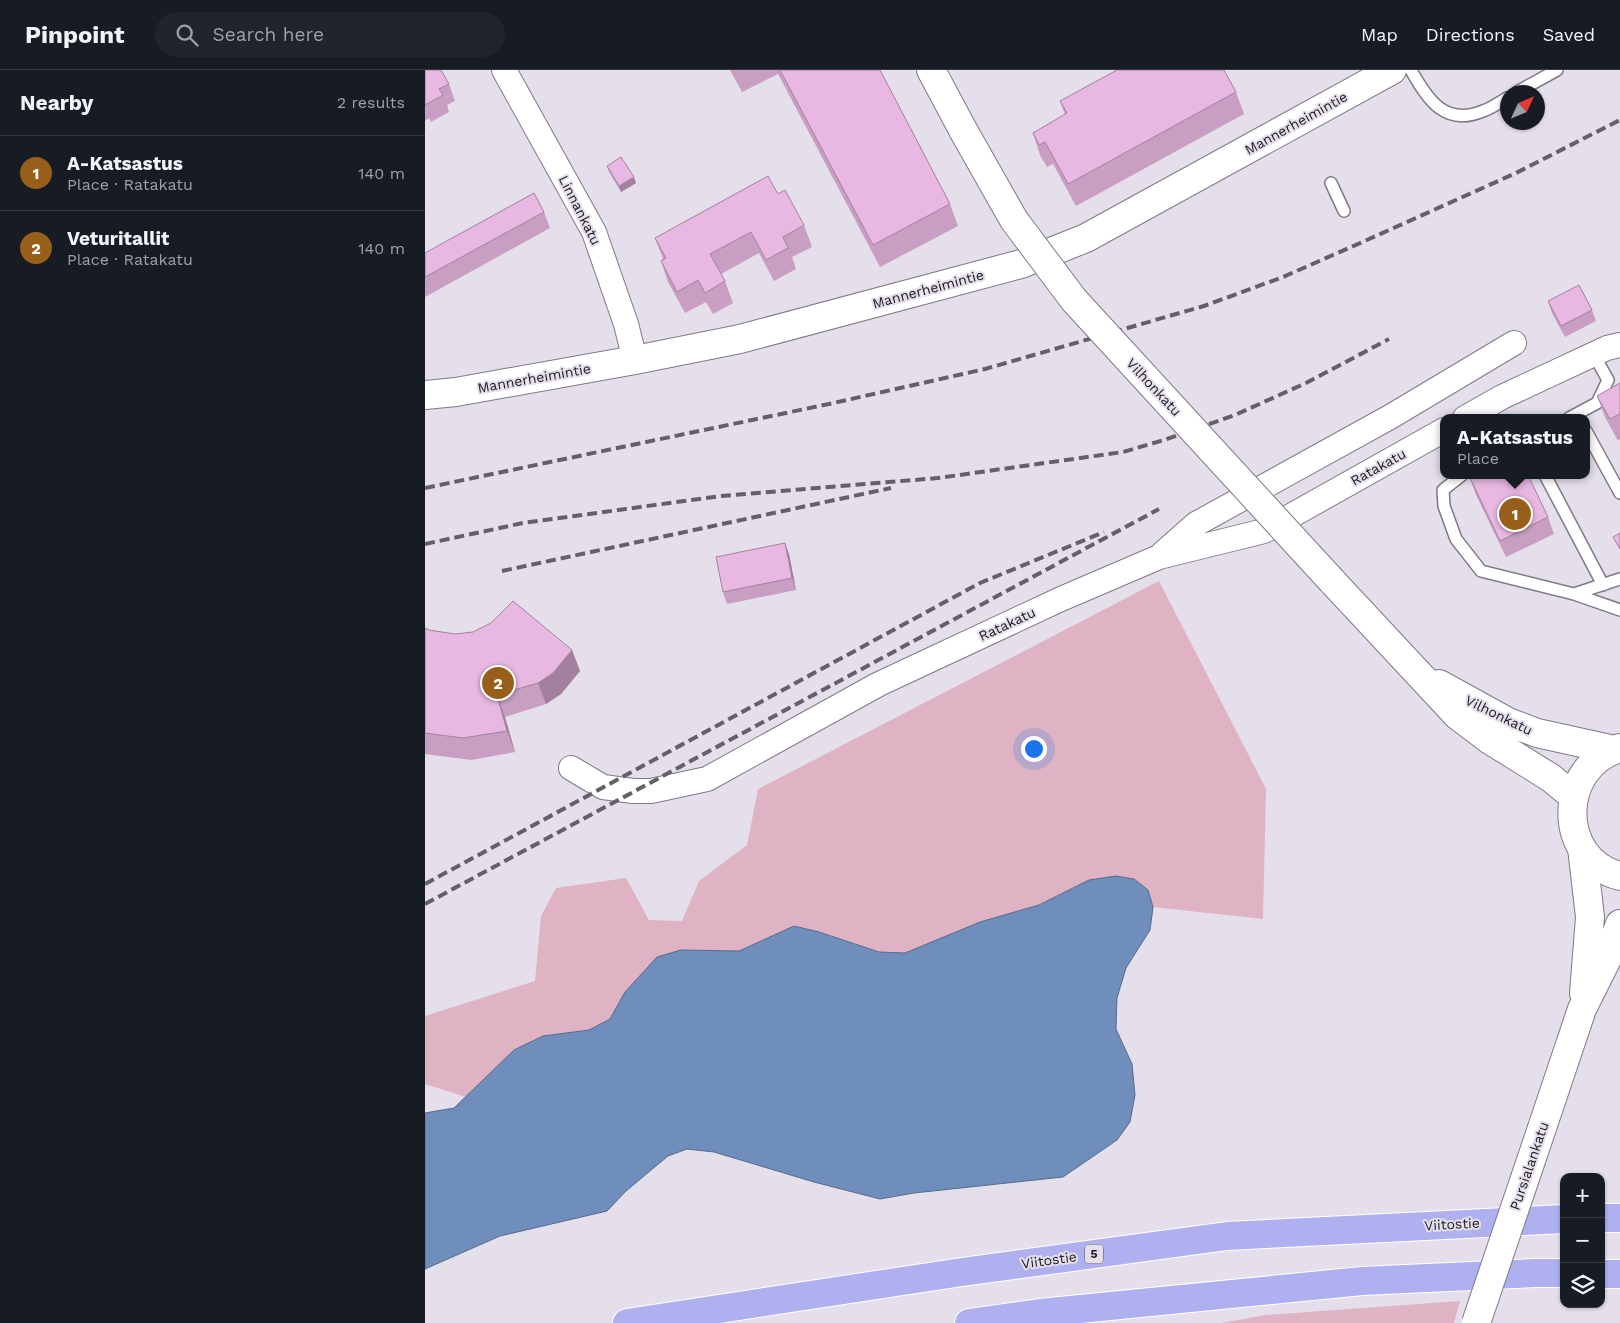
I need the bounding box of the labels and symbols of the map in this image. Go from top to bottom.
north arrow [1500,85,1545,130]
street label: Mannerheimintie [1242,88,1350,158]
street label: Linnankatu [556,173,604,247]
street label: Mannerheimintie [871,266,985,312]
street label: Vilhonkatu [1123,355,1185,419]
street label: Mannerheimintie [476,360,592,396]
street label: Ratakatu [1348,445,1408,489]
pin: 1 [1499,495,1531,533]
street label: Ratakatu [976,604,1038,644]
pin: 2 [482,664,514,702]
street label: Vilhonkatu [1463,692,1535,738]
your location [1021,736,1047,762]
street label: Pursialankatu [1506,1120,1552,1212]
street label: Viitostie [1424,1215,1480,1233]
road number: 5 [1085,1244,1103,1264]
street label: Viitostie [1020,1248,1078,1272]

